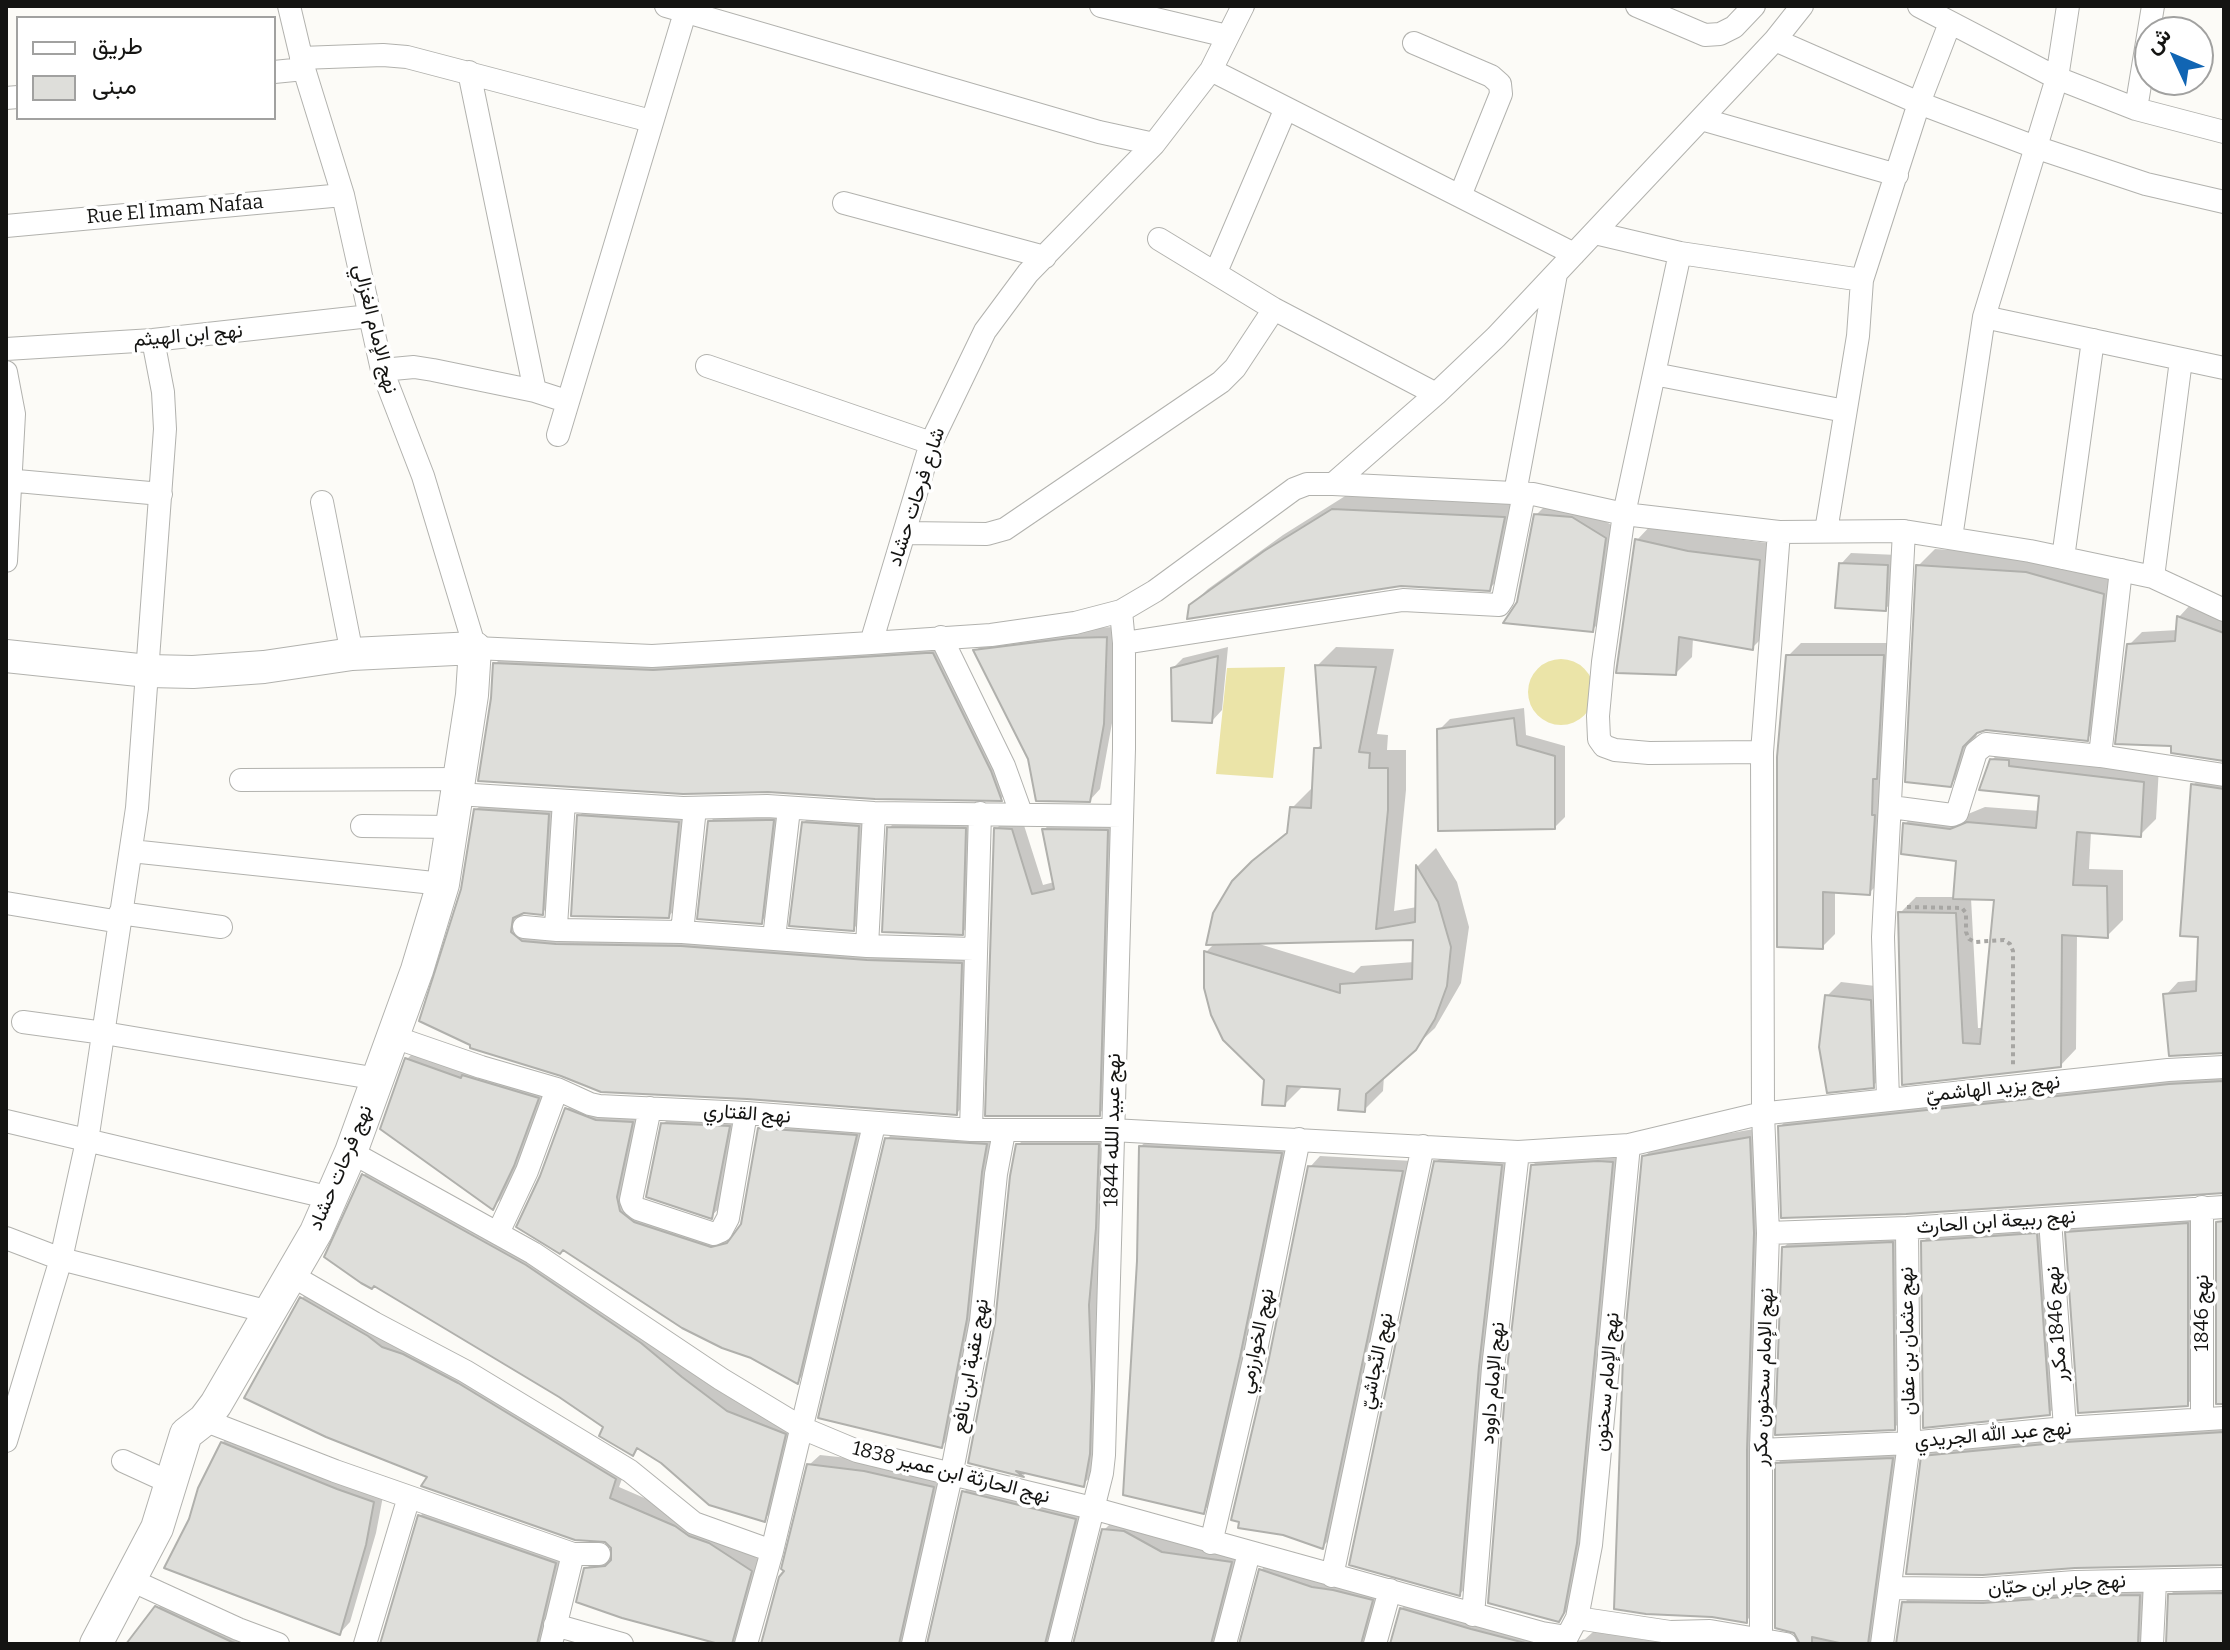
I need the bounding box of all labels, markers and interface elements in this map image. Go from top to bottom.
legend [16,16,276,120]
north arrow [2134,16,2214,96]
text: ش [2139,21,2177,59]
text: طريق [92,32,143,60]
text: مبنى [92,72,137,100]
street label: Rue El Imam Nafaa [85,190,265,230]
street label: نهج الإمام الغزالي [347,262,403,396]
street label: نهج ابن الهيثم [132,319,244,353]
street label: شارع فرحات حشاد [883,424,951,570]
street label: نهج عبيد اللله 1844 [1100,1053,1126,1207]
street label: نهج يزيد الهاشميّ [1925,1070,2061,1108]
street label: نهج القتاري [702,1099,792,1129]
street label: نهج فرحات حشاد [304,1102,378,1234]
street label: نهج ربيعة ابن الحارث [1915,1204,2077,1240]
street label: نهج 1846 مكرر [2041,1265,2073,1383]
street label: نهج عثمان بن عفان [1895,1266,1921,1416]
street label: نهج 1846 [2190,1275,2214,1351]
street label: نهج الخوارزمي [1234,1286,1280,1396]
street label: نهج الإمام سحنون مكرر [1749,1287,1779,1467]
street label: نهج عقبة ابن نافع [947,1297,995,1435]
street label: نهج النّجاشيّ [1355,1310,1399,1412]
street label: نهج الإمام سحنون [1589,1311,1625,1453]
street label: نهج الإمام داوود [1476,1321,1510,1445]
street label: نهج عبد الله الجريدي [1914,1416,2072,1454]
street label: نهج الحارثة ابن عمير 1838 [850,1437,1052,1509]
street label: نهج جابر ابن حيّان [1987,1569,2127,1601]

